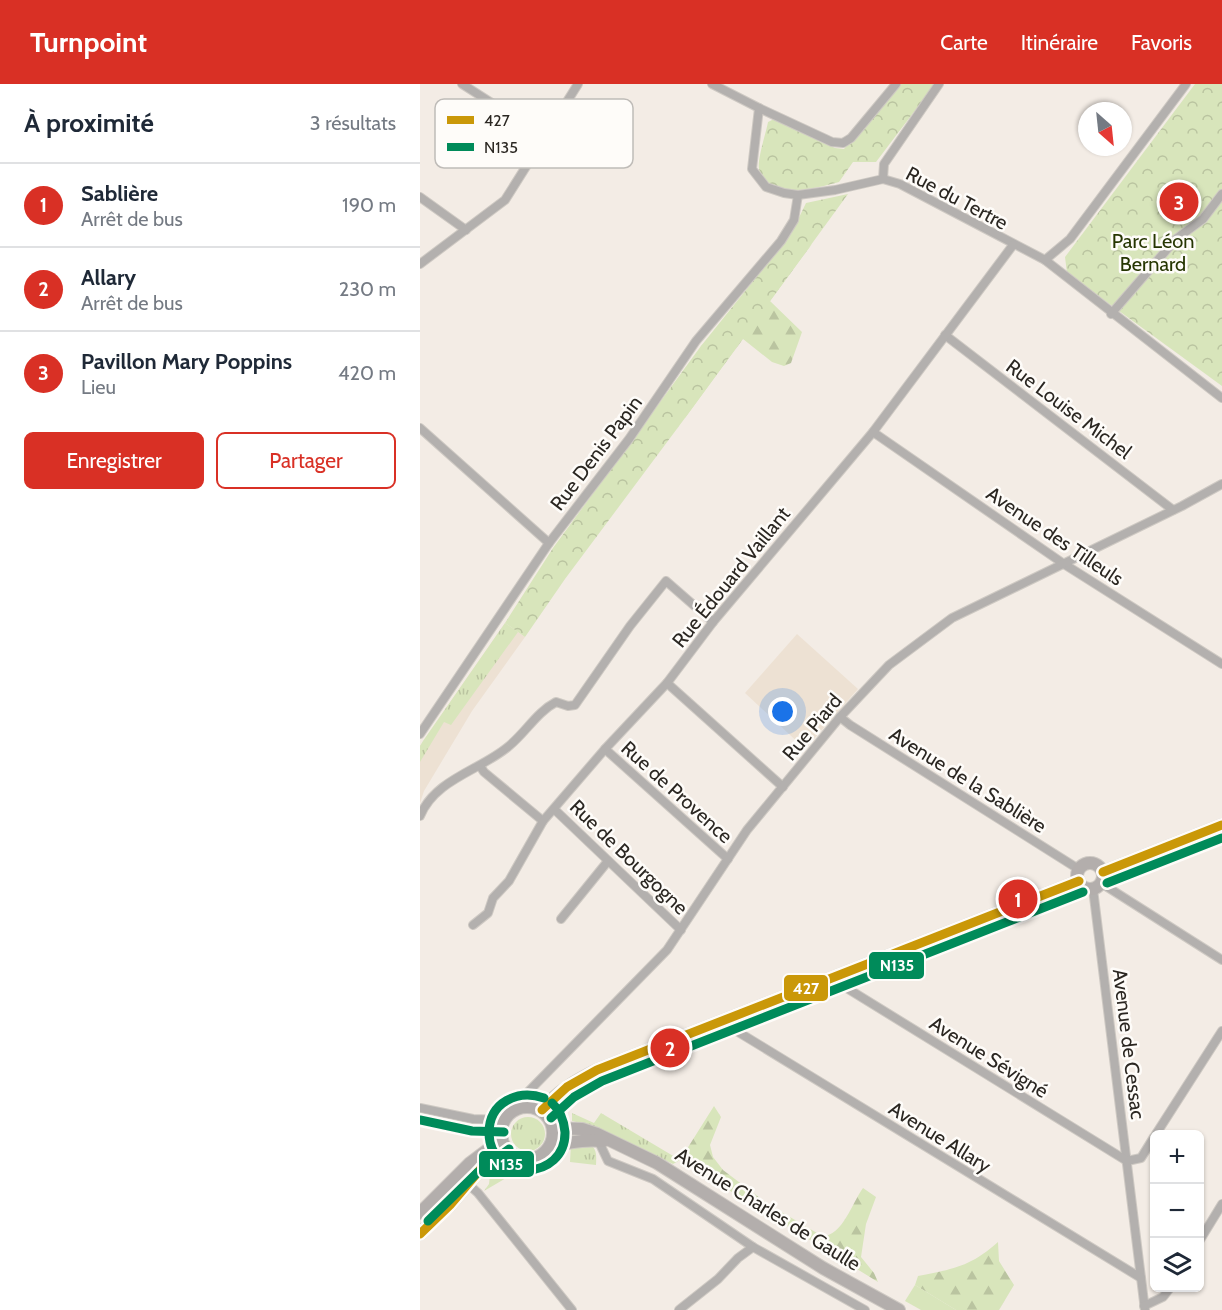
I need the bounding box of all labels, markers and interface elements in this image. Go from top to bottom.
text: Turnpoint [30,25,147,59]
text: Carte [940,30,988,55]
text: Itinéraire [1021,30,1098,55]
text: Favoris [1131,30,1192,55]
legend [435,99,633,168]
north arrow [1078,102,1132,156]
text: À proximité [24,107,154,139]
text: 3 résultats [310,111,396,135]
text: 427 [484,111,510,130]
text: N135 [484,138,518,157]
street label: Rue du Tertre [902,161,1012,235]
text: Sablière [81,180,158,207]
pin: 3 [1160,180,1198,224]
text: 1 [40,193,47,217]
text: 190 m [342,193,396,217]
text: Arrêt de bus [81,207,183,231]
park label: Parc Léon Bernard [1112,229,1194,276]
text: Allary [81,264,136,291]
text: 2 [38,277,49,301]
text: 230 m [339,277,396,301]
text: Arrêt de bus [81,291,183,315]
text: Pavillon Mary Poppins [81,348,292,375]
street label: Rue Louise Michel [1002,354,1137,464]
text: 3 [38,361,49,385]
text: 420 m [338,361,396,385]
text: Lieu [81,375,116,399]
street label: Rue Denis Papin [545,391,647,515]
button: Enregistrer [24,432,204,489]
button: Partager [216,432,396,489]
street label: Avenue des Tilleuls [982,481,1128,591]
street label: Rue Édouard Vaillant [667,502,795,652]
street label: Rue Piard [777,689,847,765]
your location [768,697,797,726]
street label: Avenue de la Sablière [885,722,1051,838]
street label: Rue de Provence [616,736,738,848]
street label: Rue de Bourgogne [565,795,693,919]
pin: 1 [998,876,1038,922]
line badge: N135 [868,951,925,980]
text: N135 [880,956,914,975]
street label: Avenue de Cessac [1108,967,1150,1121]
line badge: 427 [783,974,829,1002]
text: 427 [793,979,820,998]
street label: Avenue Sévigné [925,1011,1053,1103]
pin: 2 [650,1026,690,1070]
street label: Avenue Allary [885,1096,995,1178]
map controls [1150,1130,1204,1292]
button: + [1150,1130,1204,1184]
street label: Avenue Charles de Gaulle [671,1142,865,1276]
line badge: N135 [478,1150,535,1178]
text: N135 [489,1155,523,1174]
button: − [1150,1184,1204,1238]
button: layers [1150,1238,1204,1292]

